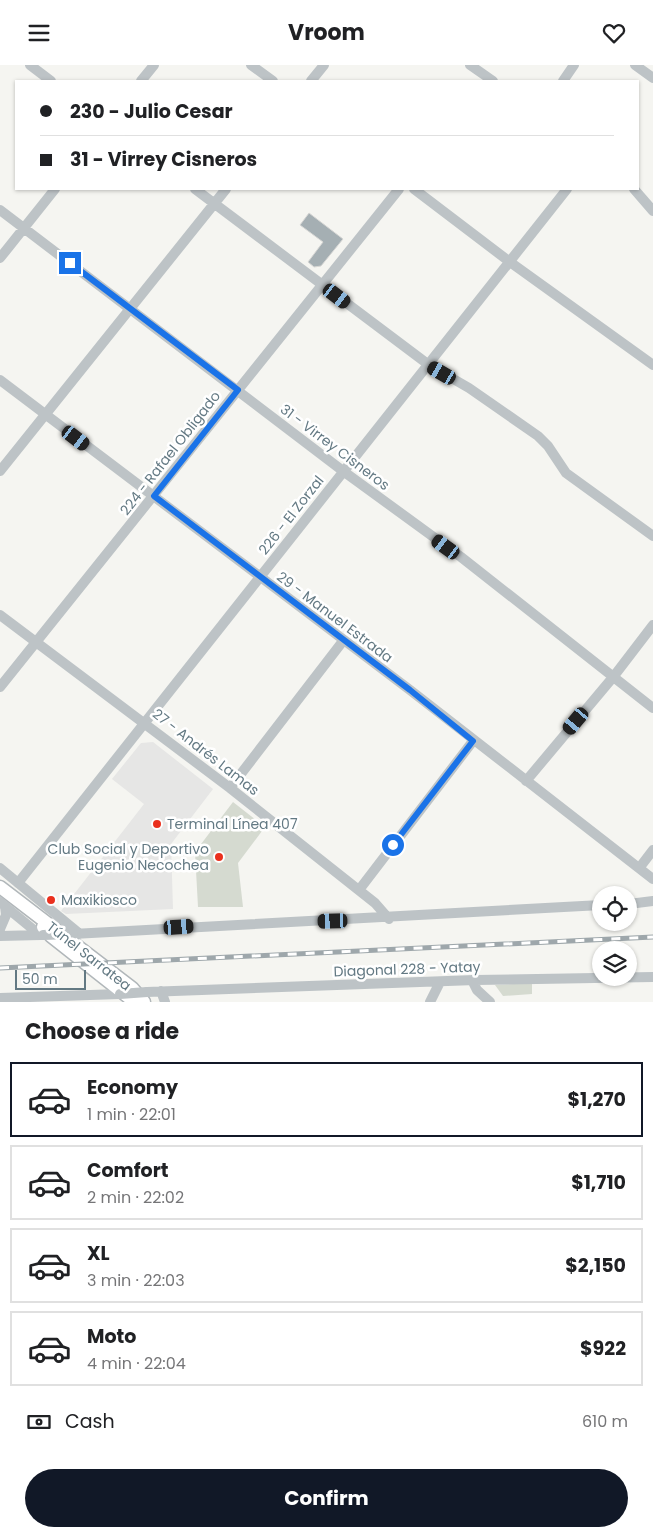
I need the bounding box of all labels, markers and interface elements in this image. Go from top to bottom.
text: Vroom [288,17,365,48]
icon: menu [25,19,53,47]
icon: heart [600,19,628,47]
text: 230 - Julio Cesar [70,98,233,125]
text: 31 - Virrey Cisneros [70,146,257,173]
route end [59,252,81,274]
car [320,281,353,311]
car [425,359,458,387]
street label: 224 - Rafael Obligado [115,387,225,519]
street label: 31 - Virrey Cisneros [276,399,394,495]
car [59,423,92,453]
street label: 226 - El Zorzal [254,471,328,559]
car [429,532,462,562]
street label: 29 - Manuel Estrada [273,567,397,667]
street label: 27 - Andrés Lamas [148,704,264,800]
car [560,705,591,737]
place label: Terminal Línea 407 [167,814,298,834]
marker: Terminal Línea 407 [151,818,163,830]
route start [382,834,404,856]
place label: Club Social y Deportivo Eugenio Necochea [48,839,209,875]
marker: Club Social y Deportivo Eugenio Necochea [213,851,225,863]
map controls [592,886,637,986]
button: locate [592,886,637,931]
place label: Maxikiosco [61,890,137,910]
marker: Maxikiosco [45,894,57,906]
car [317,913,348,929]
street label: Túnel Sarratea [43,917,135,995]
car [163,918,194,936]
button: layers [592,941,637,986]
street label: Diagonal 228 - Yatay [333,956,481,982]
scale bar [15,967,86,990]
text: 50 m [22,969,58,989]
text: Choose a ride [25,1016,179,1047]
text: Economy [87,1074,178,1101]
icon: car [27,1077,72,1122]
text: $1,270 [567,1086,626,1113]
text: 1 min · 22:01 [87,1103,176,1126]
text: Comfort [87,1157,169,1184]
icon: car [27,1160,72,1205]
text: $1,710 [571,1169,626,1196]
text: 2 min · 22:02 [87,1186,184,1209]
text: XL [87,1240,110,1267]
icon: car [27,1243,72,1288]
text: $2,150 [565,1252,626,1279]
text: 3 min · 22:03 [87,1269,185,1292]
text: Moto [87,1323,136,1350]
icon: car [27,1326,72,1371]
text: $922 [580,1335,626,1362]
text: 4 min · 22:04 [87,1352,186,1375]
icon: cash [25,1408,53,1436]
text: Cash [65,1408,115,1435]
text: 610 m [582,1410,628,1433]
button: Confirm [25,1469,628,1527]

